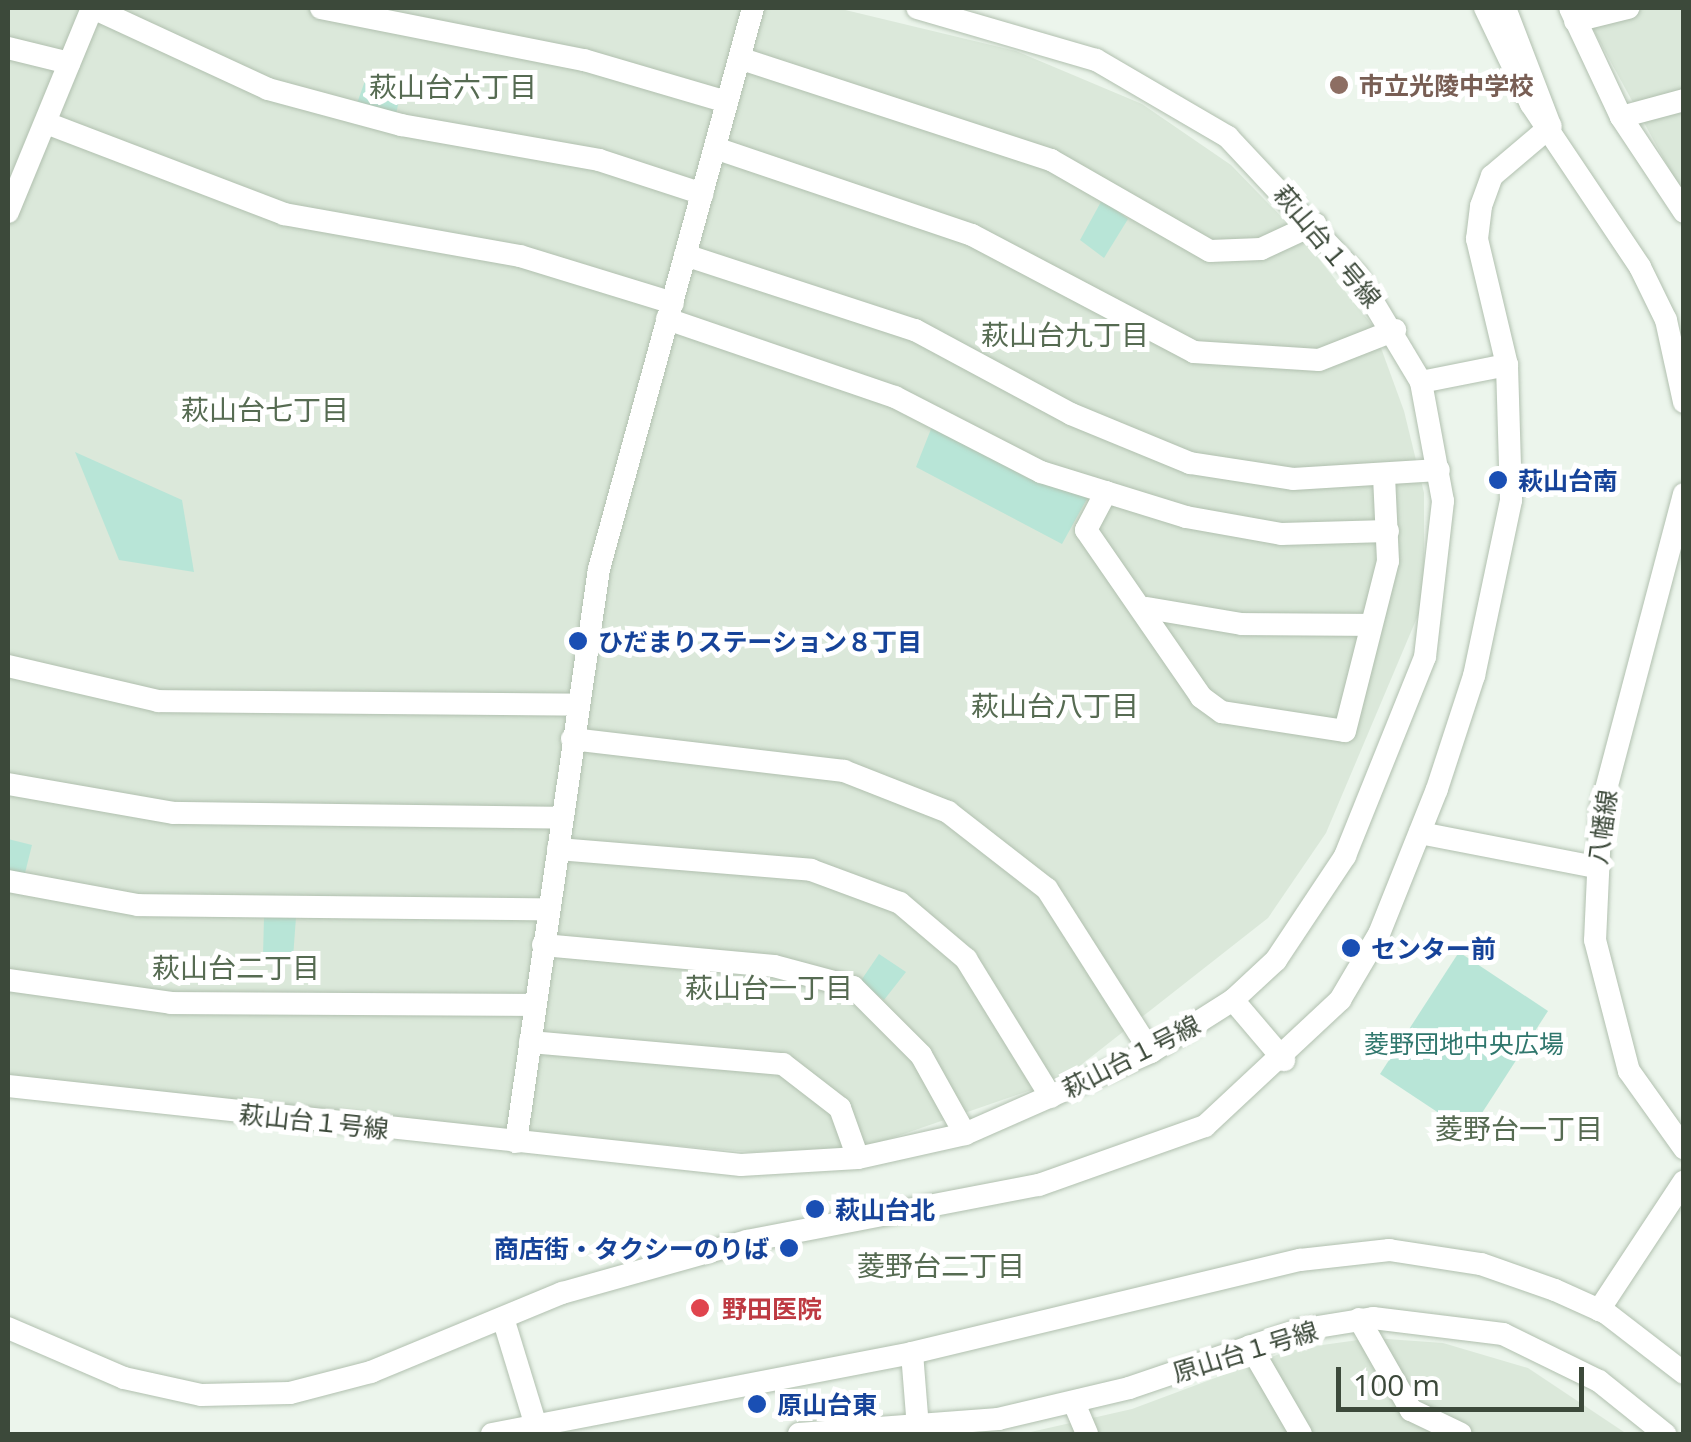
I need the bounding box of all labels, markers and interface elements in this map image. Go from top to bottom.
district label: 萩山台六丁目 [369,69,537,103]
place label: 市立光陵中学校 [1359,70,1534,100]
marker: 市立光陵中学校 [1328,74,1350,96]
street label: 萩山台１号線 [1268,179,1388,313]
district label: 萩山台九丁目 [981,317,1149,351]
district label: 萩山台七丁目 [181,392,349,426]
place label: 萩山台南 [1518,465,1618,495]
marker: 萩山台南 [1487,469,1509,491]
place label: ひだまりステーション８丁目 [598,626,923,656]
marker: ひだまりステーション８丁目 [567,630,589,652]
district label: 萩山台八丁目 [971,688,1139,722]
street label: 八幡線 [1582,788,1622,866]
place label: センター前 [1371,933,1496,963]
marker: センター前 [1340,937,1362,959]
district label: 萩山台二丁目 [152,950,320,984]
district label: 萩山台一丁目 [685,970,853,1004]
street label: 萩山台１号線 [1057,1009,1205,1103]
park label: 菱野団地中央広場 [1364,1028,1564,1058]
street label: 萩山台１号線 [238,1098,390,1144]
district label: 菱野台一丁目 [1435,1111,1603,1145]
place label: 萩山台北 [835,1194,935,1224]
marker: 萩山台北 [804,1198,826,1220]
place label: 商店街・タクシーのりば [494,1233,769,1263]
marker: 商店街・タクシーのりば [778,1237,800,1259]
district label: 菱野台二丁目 [857,1248,1025,1282]
place label: 野田医院 [722,1293,822,1323]
marker: 野田医院 [687,1295,713,1321]
street label: 原山台１号線 [1169,1315,1321,1387]
scale bar [1341,1347,1588,1409]
text: 100 m [1353,1364,1440,1405]
place label: 原山台東 [777,1389,877,1419]
marker: 原山台東 [746,1393,768,1415]

